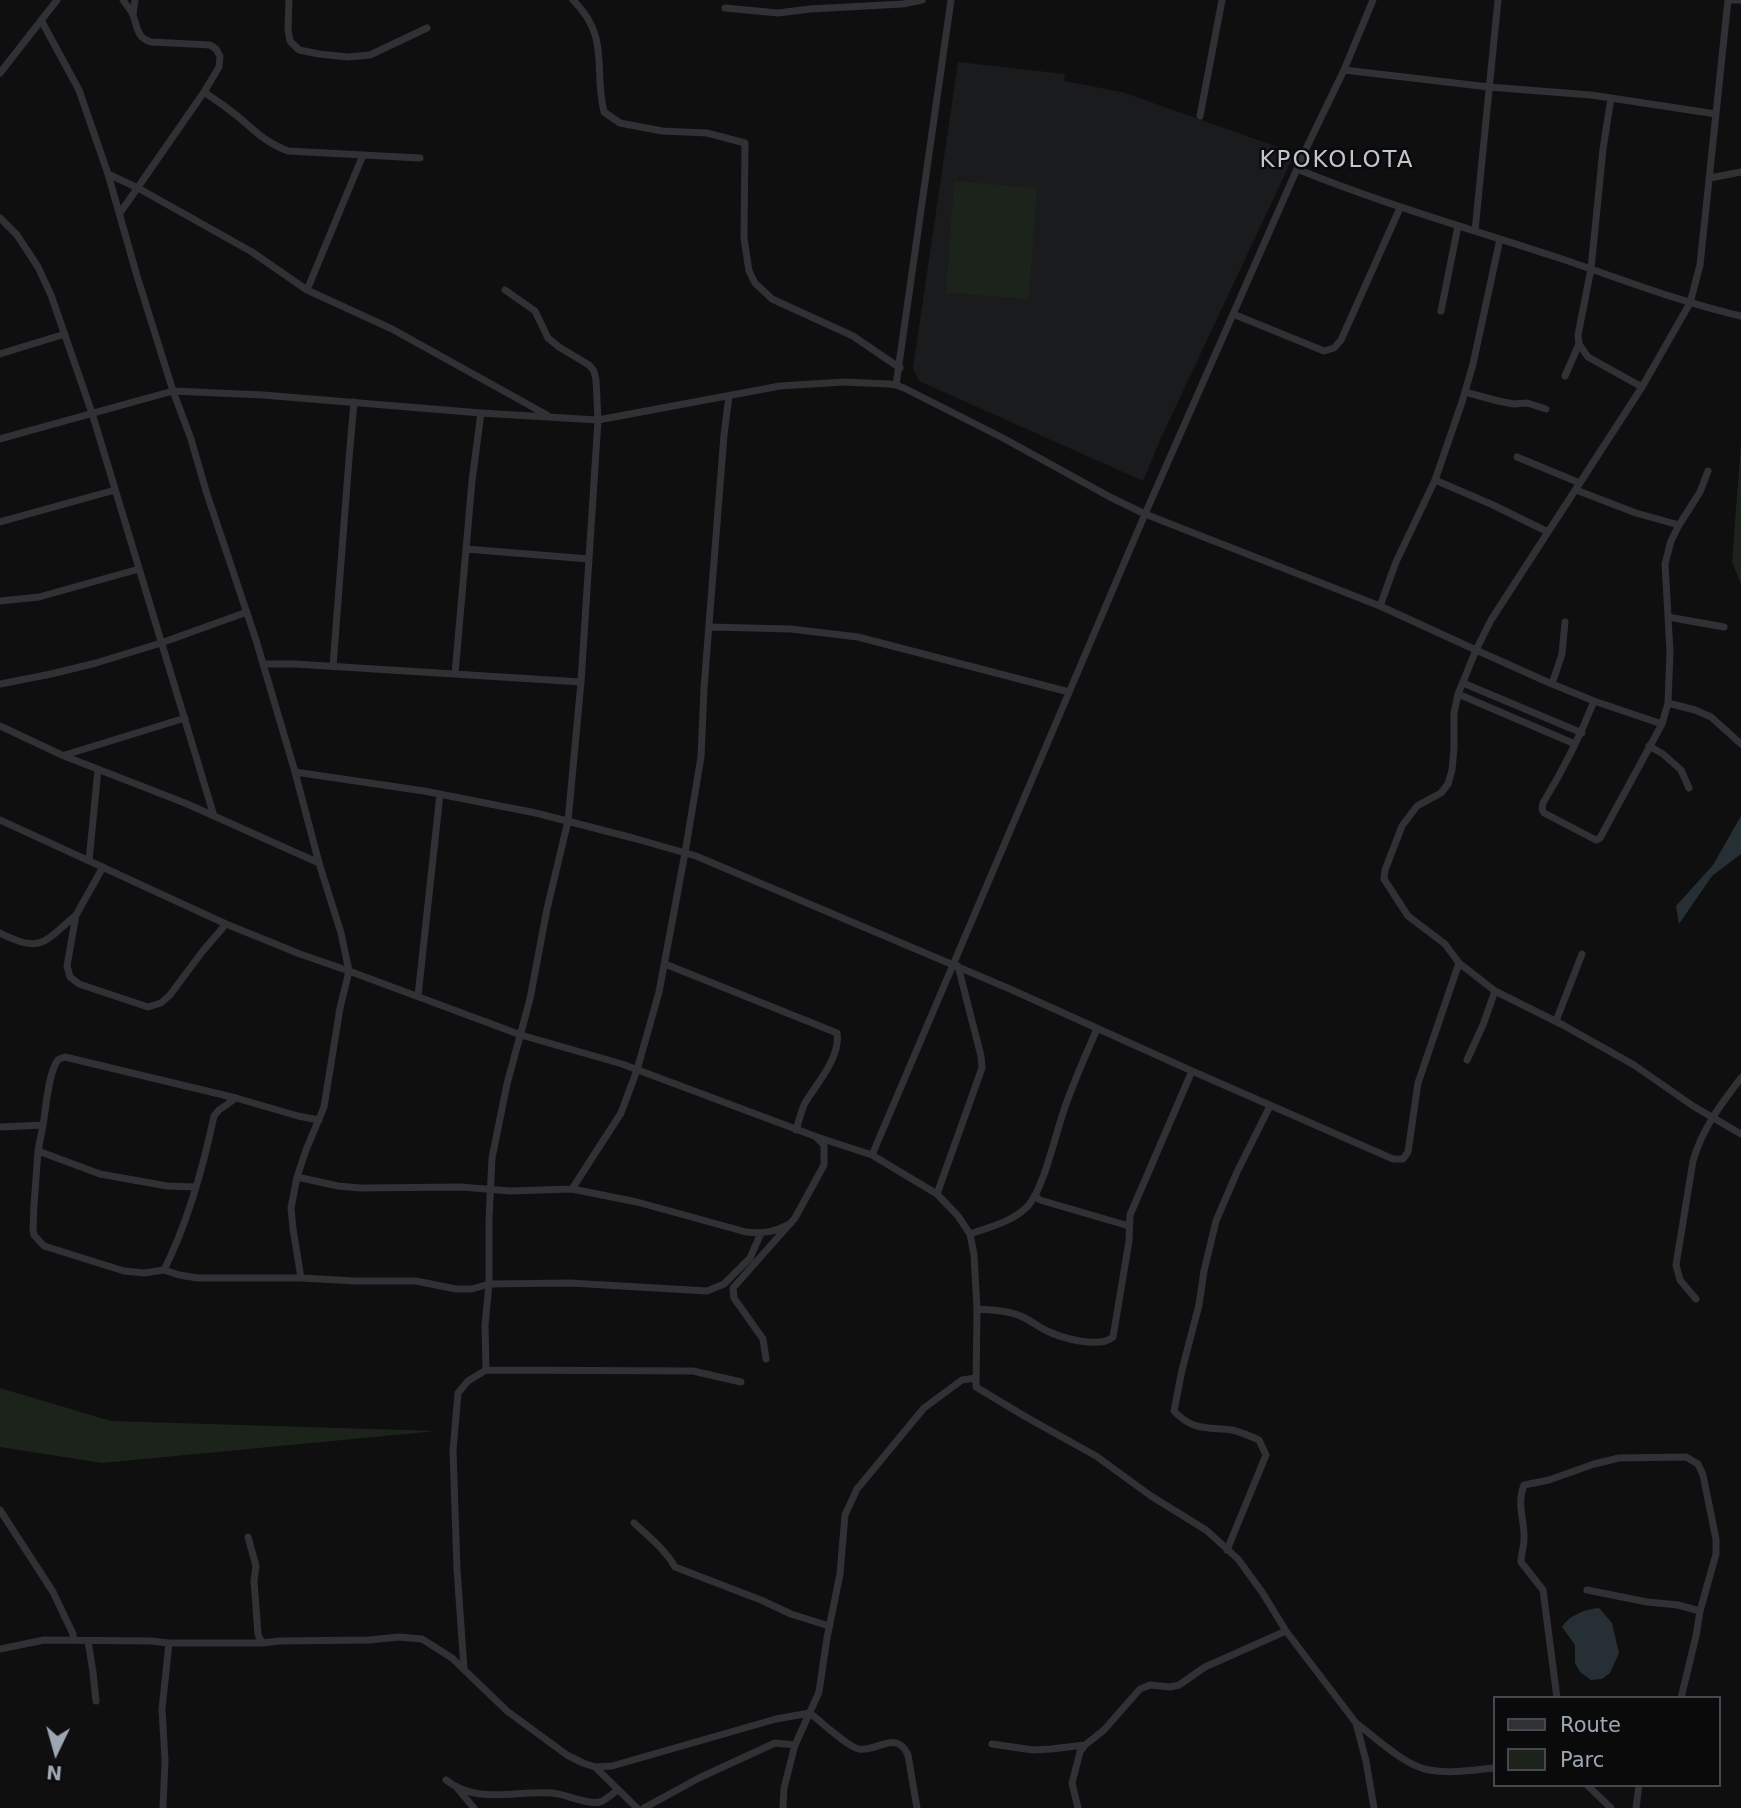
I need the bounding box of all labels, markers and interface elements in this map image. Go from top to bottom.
district label: KPOKOLOTA [1261,147,1413,175]
legend [1492,1696,1720,1787]
text: Route [1560,1713,1621,1737]
north arrow [21,1717,91,1787]
text: Parc [1560,1748,1604,1772]
text: N [45,1761,63,1785]

